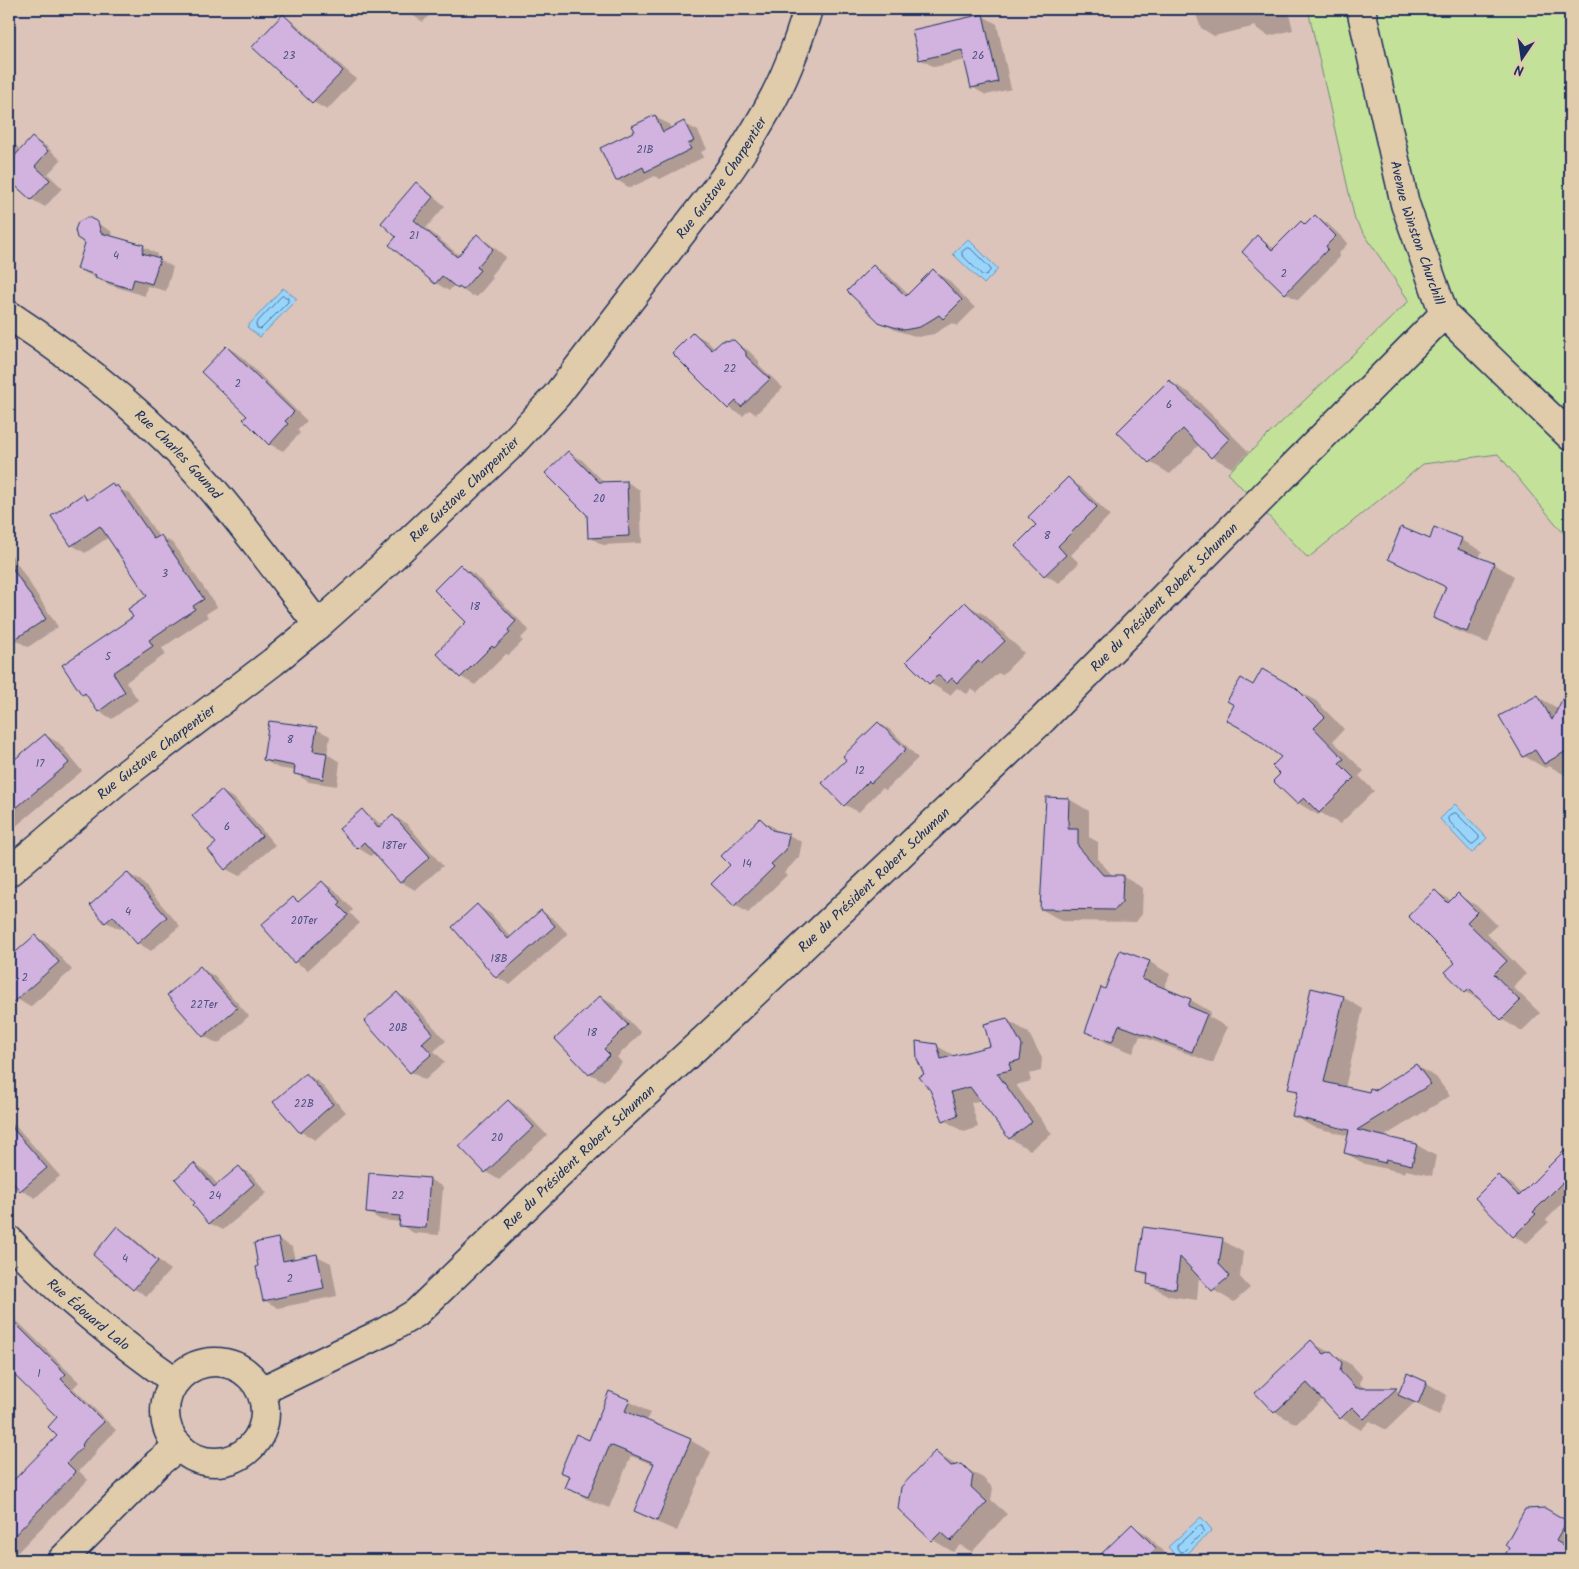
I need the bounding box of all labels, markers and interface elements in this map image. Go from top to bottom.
north arrow [1496,32,1546,82]
house number: 23 [283,47,295,65]
house number: 26 [972,47,984,65]
text: N [1512,58,1526,81]
street label: Rue Gustave Charpentier [671,112,774,244]
house number: 21B [637,141,653,159]
street label: Avenue Winston Churchill [1384,159,1450,309]
house number: 21 [409,227,419,245]
house number: 4 [113,247,119,265]
house number: 2 [1281,265,1287,283]
house number: 22 [724,360,736,378]
house number: 2 [235,375,241,393]
house number: 6 [1166,396,1172,414]
street label: Rue Charles Gounod [129,405,227,505]
street label: Rue Gustave Charpentier [404,431,526,548]
house number: 20 [593,490,605,508]
street label: Rue du Président Robert Schuman [1085,518,1244,678]
house number: 8 [1044,527,1051,545]
house number: 3 [162,565,168,583]
house number: 18 [470,598,480,616]
house number: 5 [105,648,112,666]
street label: Rue Gustave Charpentier [92,699,222,805]
house number: 8 [287,731,294,749]
house number: 17 [36,755,45,773]
house number: 12 [855,762,865,780]
street label: Rue du Président Robert Schuman [793,803,955,958]
house number: 6 [224,818,230,836]
house number: 18Ter [382,837,408,855]
house number: 14 [742,855,752,873]
house number: 4 [125,903,131,921]
house number: 20Ter [291,912,319,930]
house number: 18B [490,950,508,968]
house number: 2 [22,969,28,987]
house number: 22Ter [190,996,219,1014]
house number: 20B [389,1019,407,1037]
house number: 18 [587,1024,597,1042]
street label: Rue du Président Robert Schuman [498,1080,660,1235]
house number: 22B [294,1095,314,1113]
house number: 20 [491,1129,503,1147]
house number: 24 [209,1187,221,1205]
house number: 22 [392,1187,404,1205]
house number: 4 [122,1250,128,1268]
house number: 2 [287,1270,293,1288]
street label: Rue Édouard Lalo [41,1273,134,1357]
house number: 1 [37,1365,41,1383]

